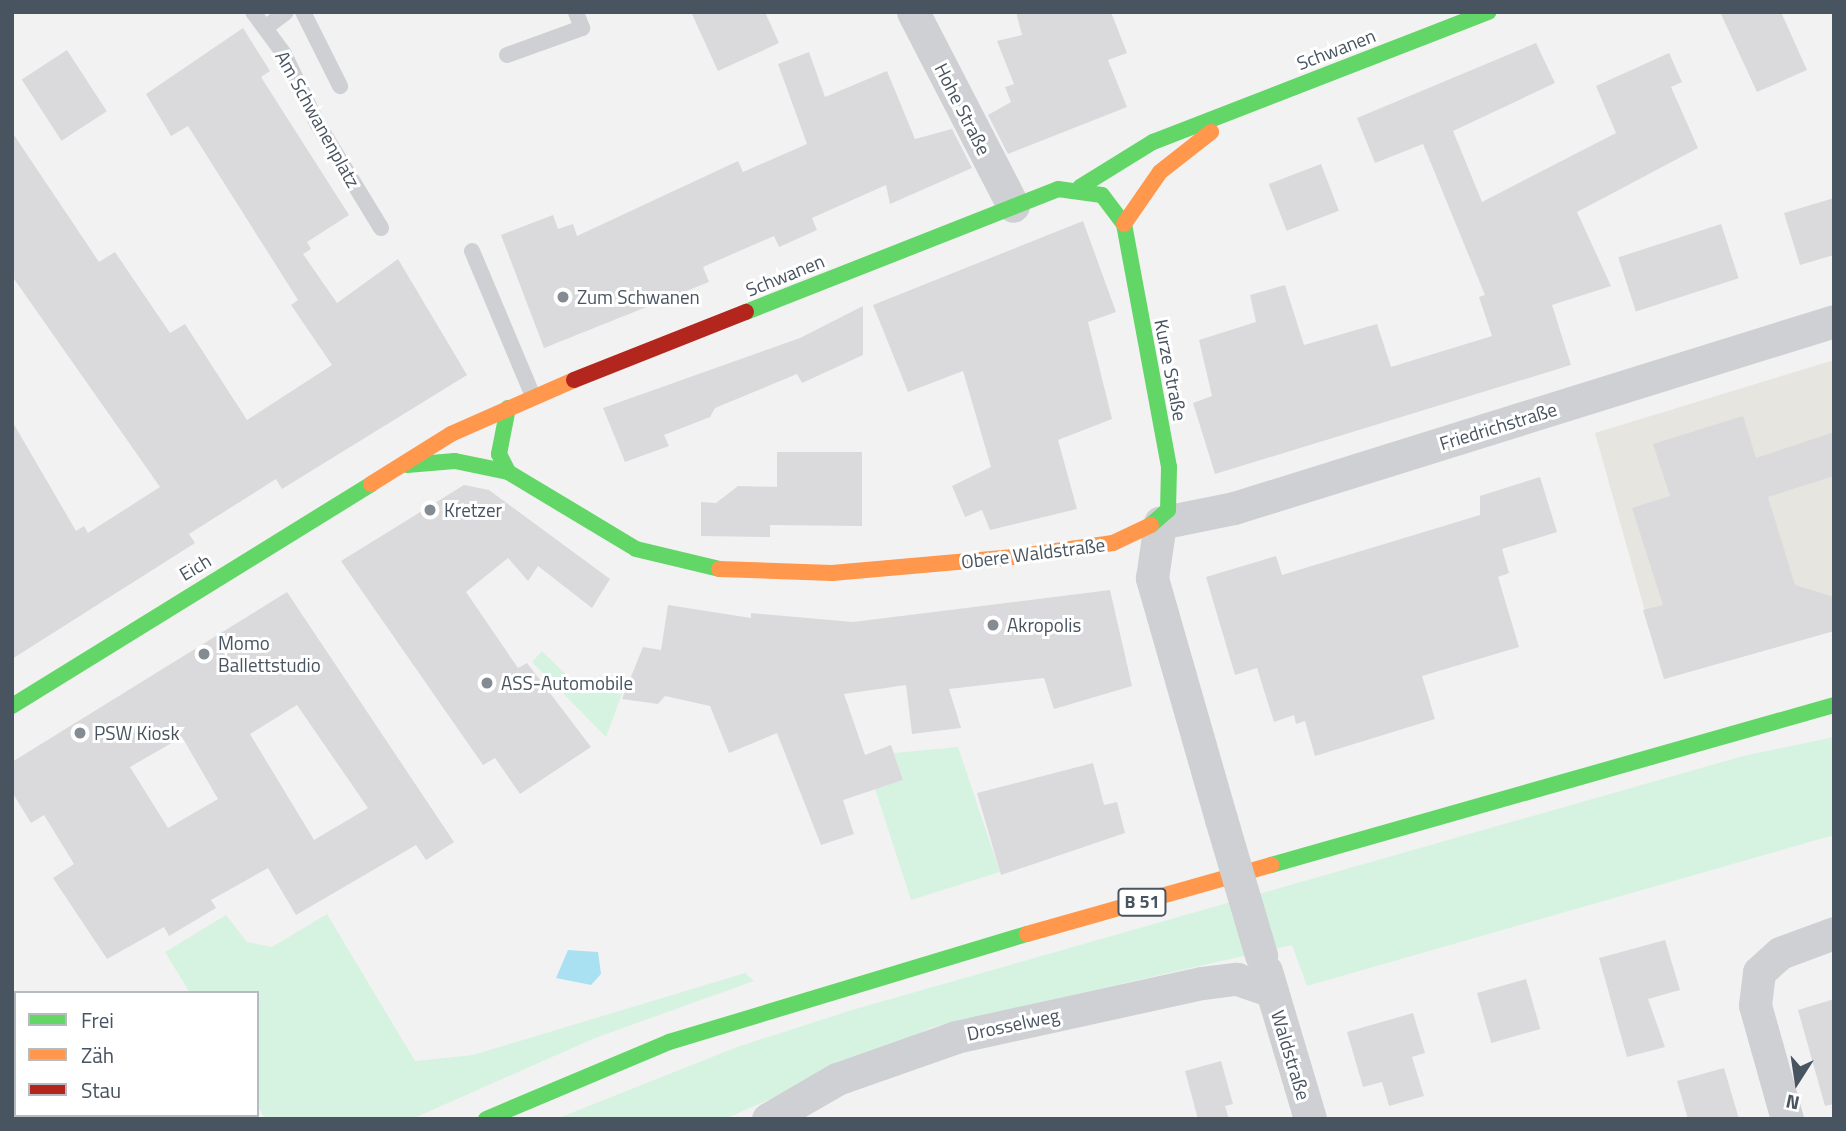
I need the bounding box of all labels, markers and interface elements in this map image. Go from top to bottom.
street label: Schwanen [1293,24,1379,74]
street label: Am Schwanenplatz [271,46,365,192]
street label: Hohe Straße [930,59,996,159]
street label: Schwanen [742,249,828,301]
place label: Zum Schwanen [577,286,700,308]
marker: Zum Schwanen [555,289,571,305]
street label: Kurze Straße [1150,317,1192,423]
street label: Friedrichstraße [1437,397,1559,455]
place label: Kretzer [444,499,502,521]
marker: Kretzer [422,502,438,518]
street label: Obere Waldstraße [960,533,1106,573]
street label: Eich [175,549,215,585]
place label: Akropolis [1007,614,1081,636]
marker: Akropolis [985,617,1001,633]
place label: Momo Ballettstudio [218,632,321,676]
marker: Momo Ballettstudio [196,646,212,662]
place label: ASS-Automobile [501,672,633,694]
marker: ASS-Automobile [479,675,495,691]
place label: PSW Kiosk [94,722,180,744]
marker: PSW Kiosk [72,725,88,741]
road number: B 51 [1116,888,1168,917]
legend [14,991,259,1117]
street label: Drosselweg [965,1003,1061,1045]
text: Frei [81,1004,114,1036]
street label: Waldstraße [1267,1007,1315,1103]
text: Zäh [81,1039,114,1071]
north arrow [1762,1047,1832,1117]
text: Stau [81,1074,121,1106]
text: N [1783,1087,1802,1119]

